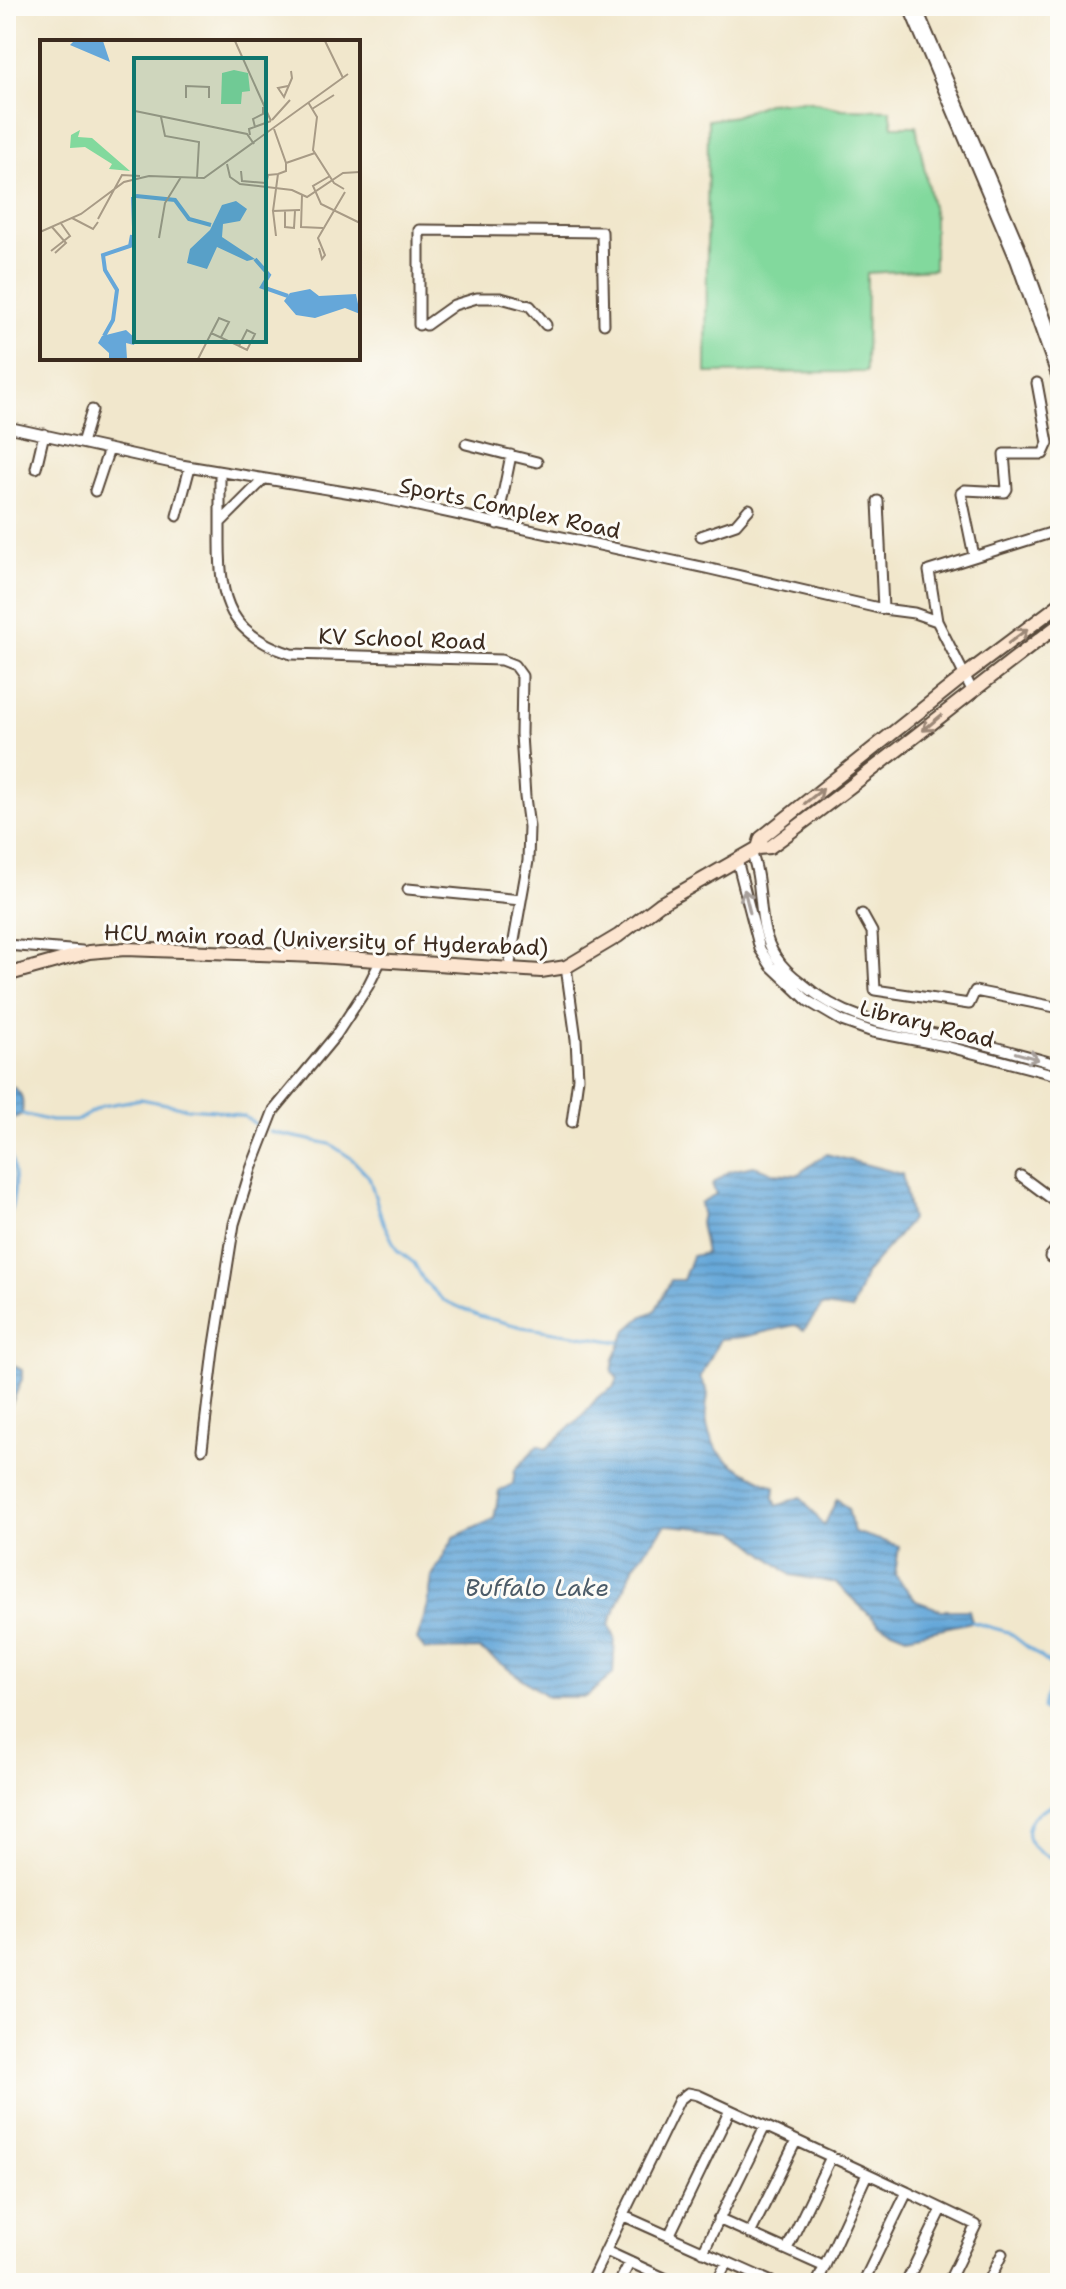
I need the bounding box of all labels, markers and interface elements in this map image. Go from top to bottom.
inset map [40,40,360,360]
street label: Sports Complex Road [397,470,623,546]
street label: KV School Road [318,622,486,656]
one-way arrow [1007,627,1028,644]
one-way arrow [922,714,943,732]
one-way arrow [803,787,824,805]
one-way arrow [738,888,753,914]
street label: HCU main road (University of Hyderabad) [103,918,549,962]
street label: Library Road [857,993,997,1055]
one-way arrow [1013,1049,1039,1064]
water label: Buffalo Lake [465,1572,609,1604]

